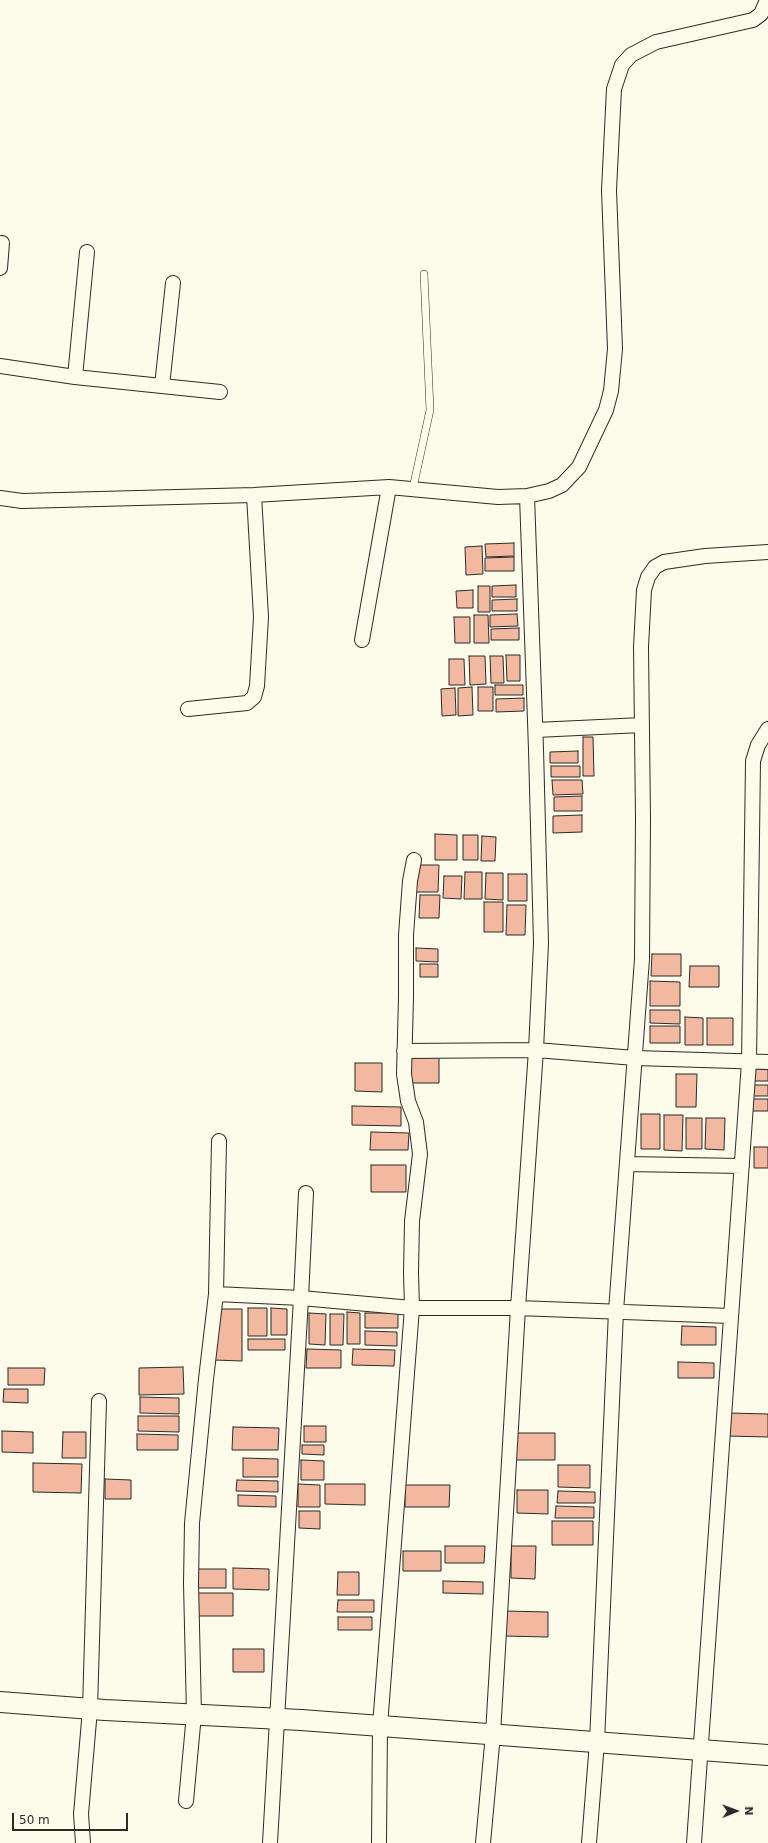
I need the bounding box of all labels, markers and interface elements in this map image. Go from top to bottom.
north arrow [716,1791,756,1831]
scale bar [14,1805,130,1831]
text: N [742,1806,755,1816]
text: 50 m [19,1813,50,1827]

